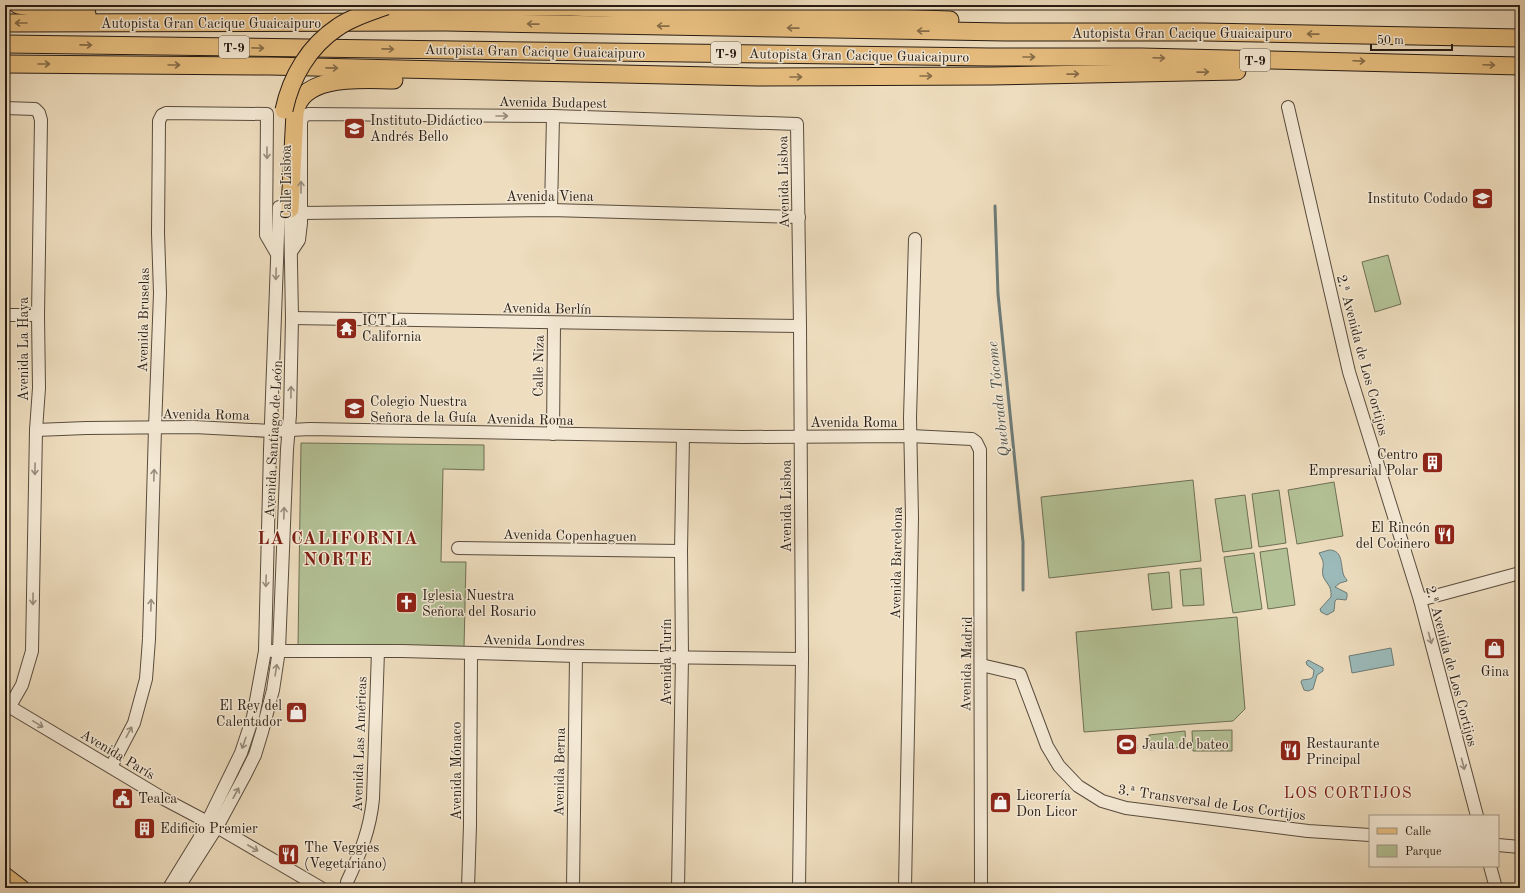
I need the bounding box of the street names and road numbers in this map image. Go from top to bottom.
street label: Autopista Gran Cacique Guaicaipuro [101,17,321,31]
street label: Autopista Gran Cacique Guaicaipuro [1072,27,1292,41]
road number: T-9 [219,36,249,58]
road number: T-9 [711,42,741,64]
street label: Autopista Gran Cacique Guaicaipuro [425,43,645,61]
street label: Autopista Gran Cacique Guaicaipuro [749,47,969,65]
road number: T-9 [1240,49,1270,71]
street label: Avenida Budapest [499,95,607,111]
street label: Avenida Lisboa [776,135,792,228]
street label: Calle Lisboa [280,145,294,219]
street label: Avenida Viena [506,190,594,204]
street label: Avenida Bruselas [136,268,152,372]
street label: 2.ª Avenida de Los Cortijos [1334,273,1390,437]
street label: Avenida La Haya [17,297,31,401]
street label: Avenida Berlín [502,301,592,317]
street label: Calle Niza [531,335,547,397]
street label: Avenida Santiago de León [263,360,285,518]
street label: Avenida Roma [162,407,250,423]
street label: Avenida Roma [486,412,574,428]
street label: Avenida Roma [810,416,898,430]
street label: Avenida Lisboa [780,460,794,552]
street label: Avenida Barcelona [889,507,905,619]
street label: Avenida Copenhaguen [503,528,637,544]
street label: 2.ª Avenida de Los Cortijos [1423,584,1479,748]
street label: Avenida Madrid [959,616,975,712]
street label: Avenida Turín [660,618,674,706]
street label: Avenida Londres [483,633,585,649]
street label: Avenida Las Américas [351,676,369,812]
street label: Avenida Mónaco [450,722,464,820]
street label: Avenida París [78,727,157,782]
street label: Avenida Berna [552,727,568,817]
street label: 3.ª Transversal de Los Cortijos [1117,783,1307,823]

